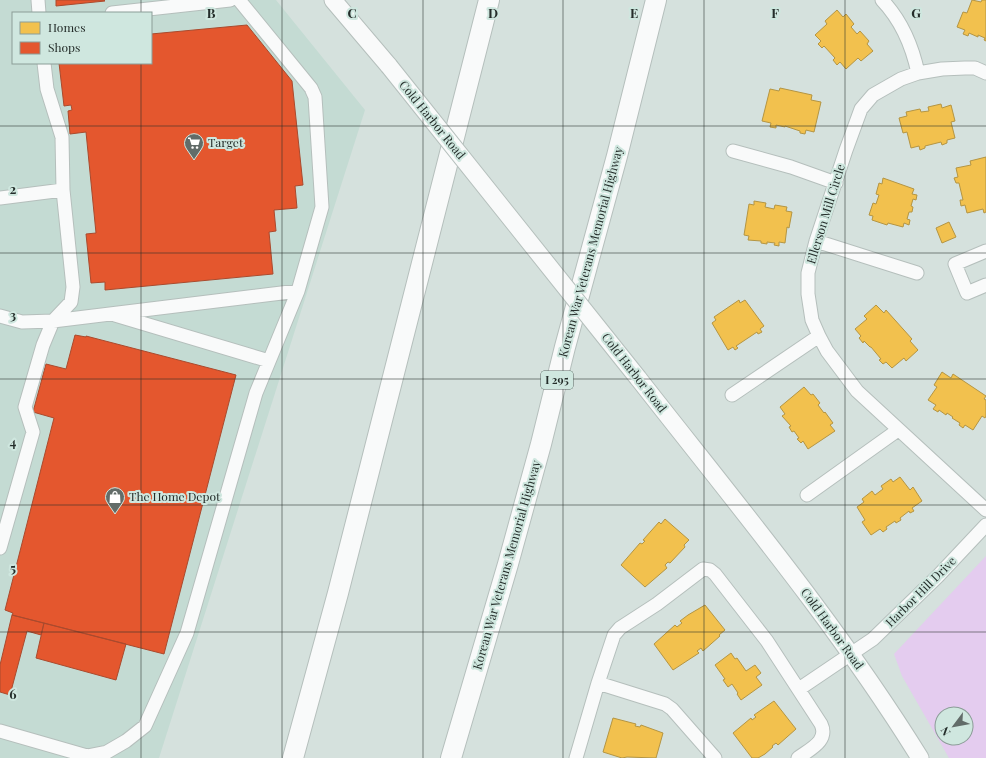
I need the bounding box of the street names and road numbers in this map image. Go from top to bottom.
street label: Cold Harbor Road [396,77,469,162]
street label: Korean War Veterans Memorial Highway [554,145,626,359]
street label: Ellerson Mill Circle [802,162,848,266]
street label: Cold Harbor Road [599,329,671,415]
road number: I 295 [541,371,573,389]
street label: Korean War Veterans Memorial Highway [468,458,544,671]
street label: Harbor Hill Drive [882,553,959,630]
street label: Cold Harbor Road [798,585,868,672]

